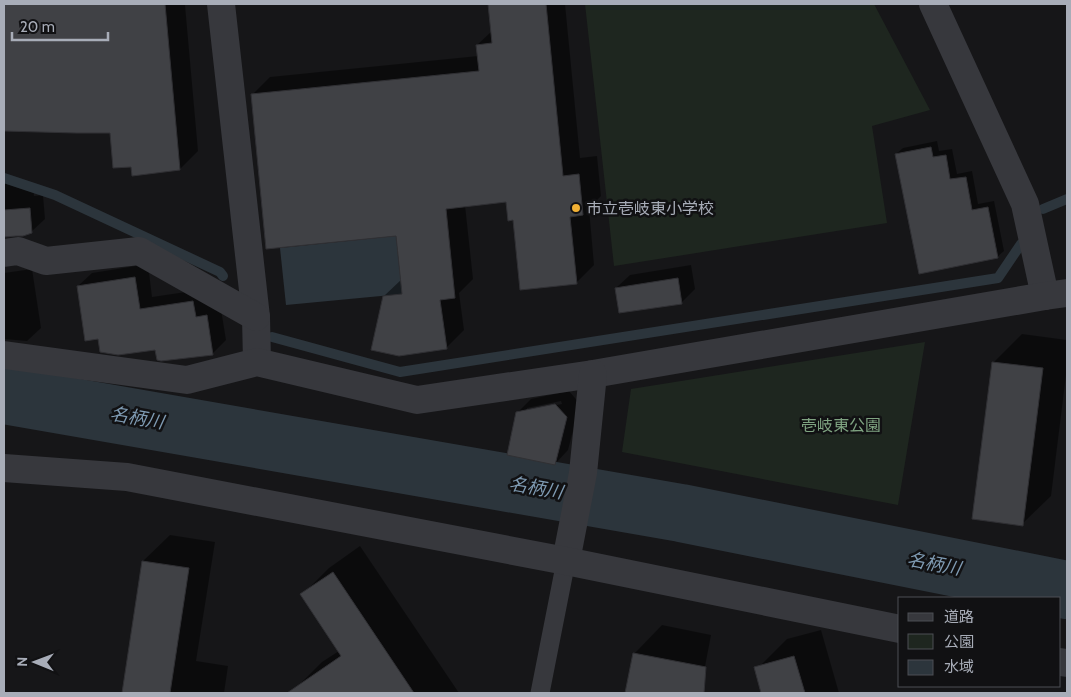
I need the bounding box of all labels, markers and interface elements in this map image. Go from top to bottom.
scale bar [12,10,109,42]
text: 20 m [20,18,55,36]
place label: 市立壱岐東小学校 [586,199,714,218]
marker: 市立壱岐東小学校 [570,202,582,214]
water label: 名柄川 [109,402,167,434]
park label: 壱岐東公園 [801,416,881,435]
water label: 名柄川 [508,472,566,504]
water label: 名柄川 [905,548,965,580]
legend [898,597,1061,687]
text: 道路 [944,608,974,626]
text: 公園 [944,633,974,651]
north arrow [10,637,60,687]
text: N [13,657,31,667]
text: 水域 [944,658,974,676]

